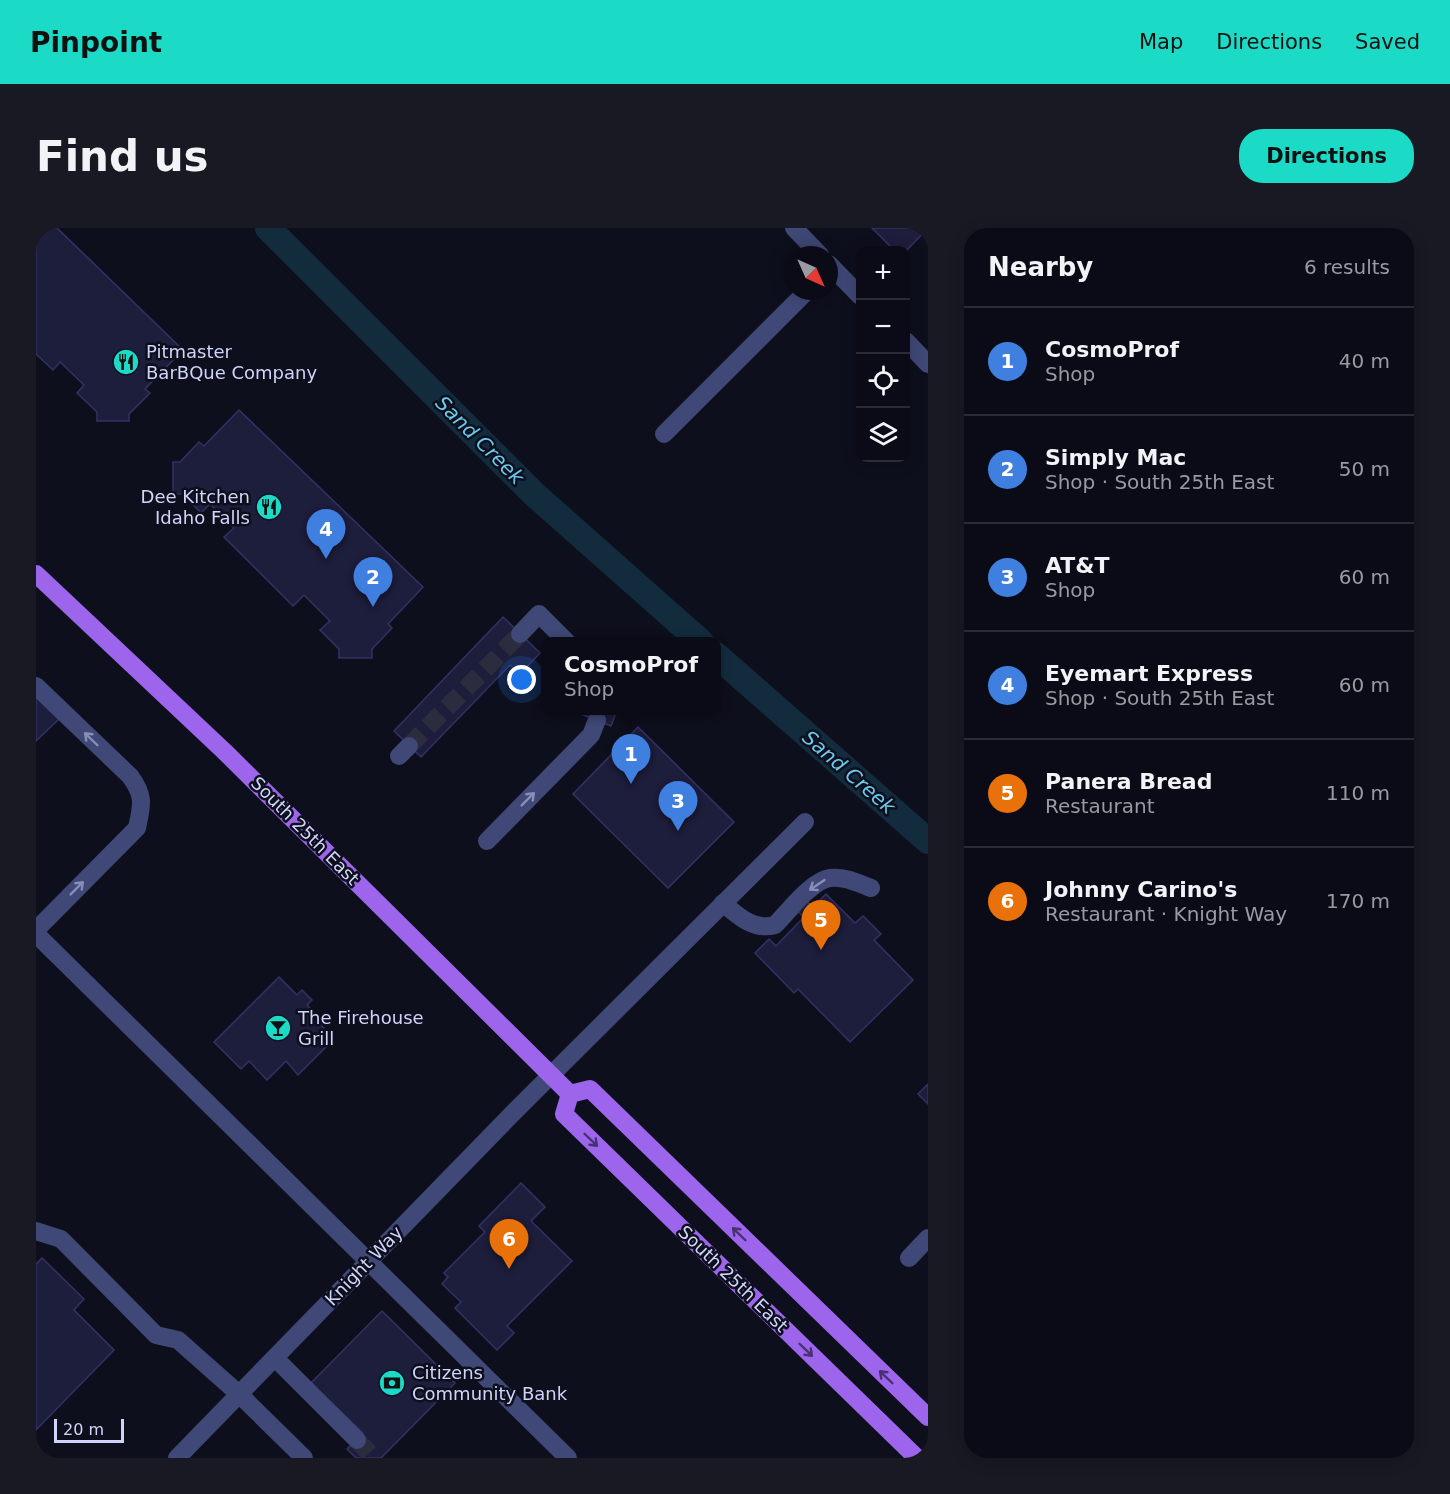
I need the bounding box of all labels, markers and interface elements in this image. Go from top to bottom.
text: Pinpoint [30,26,162,59]
text: Map [1139,30,1183,54]
text: Directions [1216,30,1322,54]
text: Saved [1355,30,1420,54]
button: Directions [1239,129,1414,183]
text: Find us [36,132,209,181]
north arrow [784,246,838,300]
map controls [856,246,910,462]
button: + [856,246,910,300]
text: Nearby [988,252,1093,282]
text: 6 results [1304,255,1390,279]
button: − [856,300,910,354]
text: CosmoProf [1045,337,1179,362]
place label: Pitmaster BarBQue Company [146,341,317,383]
restaurant icon: Pitmaster BarBQue Company [111,347,141,377]
text: 1 [1001,349,1014,373]
text: 40 m [1339,349,1390,373]
button: locate [856,354,910,408]
text: Shop [1045,362,1095,386]
water label: Sand Creek [431,391,530,490]
button: layers [856,408,910,462]
text: Simply Mac [1045,445,1186,470]
text: 2 [1001,457,1014,481]
text: 50 m [1339,457,1390,481]
text: Shop · South 25th East [1045,470,1274,494]
place label: Dee Kitchen Idaho Falls [141,486,250,528]
restaurant icon: Dee Kitchen Idaho Falls [254,492,284,522]
pin: 4 [306,510,346,559]
text: AT&T [1045,553,1110,578]
pin: 2 [354,558,392,607]
text: 3 [1001,565,1014,589]
text: 60 m [1339,565,1390,589]
text: Shop [1045,578,1095,602]
popup [541,637,721,715]
text: CosmoProf [564,652,698,677]
text: Eyemart Express [1045,661,1253,686]
your location [507,665,536,694]
text: 4 [1001,673,1014,697]
text: 60 m [1339,673,1390,697]
text: Shop [564,677,614,701]
text: Shop · South 25th East [1045,686,1274,710]
water label: Sand Creek [798,725,901,820]
one-way arrow [84,731,99,746]
pin: 1 [612,734,650,784]
text: Panera Bread [1045,769,1212,794]
street label: South 25th East [247,772,364,889]
text: 5 [1001,781,1014,805]
text: 110 m [1326,781,1390,805]
pin: 3 [658,782,698,831]
one-way arrow [521,792,535,807]
text: Restaurant [1045,794,1155,818]
text: Johnny Carino's [1045,877,1237,902]
one-way arrow [809,879,825,891]
one-way arrow [70,881,85,896]
text: 6 [1001,889,1014,913]
text: 170 m [1326,889,1390,913]
pin: 5 [802,900,840,950]
text: Restaurant · Knight Way [1045,902,1287,926]
place label: The Firehouse Grill [297,1007,424,1049]
bar icon: The Firehouse Grill [263,1013,293,1043]
one-way arrow [583,1133,598,1148]
pin: 6 [490,1220,528,1269]
street label: Knight Way [321,1221,407,1310]
street label: South 25th East [674,1221,792,1336]
one-way arrow [732,1227,747,1241]
one-way arrow [798,1342,813,1357]
place label: Citizens Community Bank [412,1362,568,1404]
bank icon: Citizens Community Bank [377,1368,407,1398]
one-way arrow [879,1370,894,1384]
scale bar [54,1416,124,1444]
text: 20 m [63,1420,104,1439]

